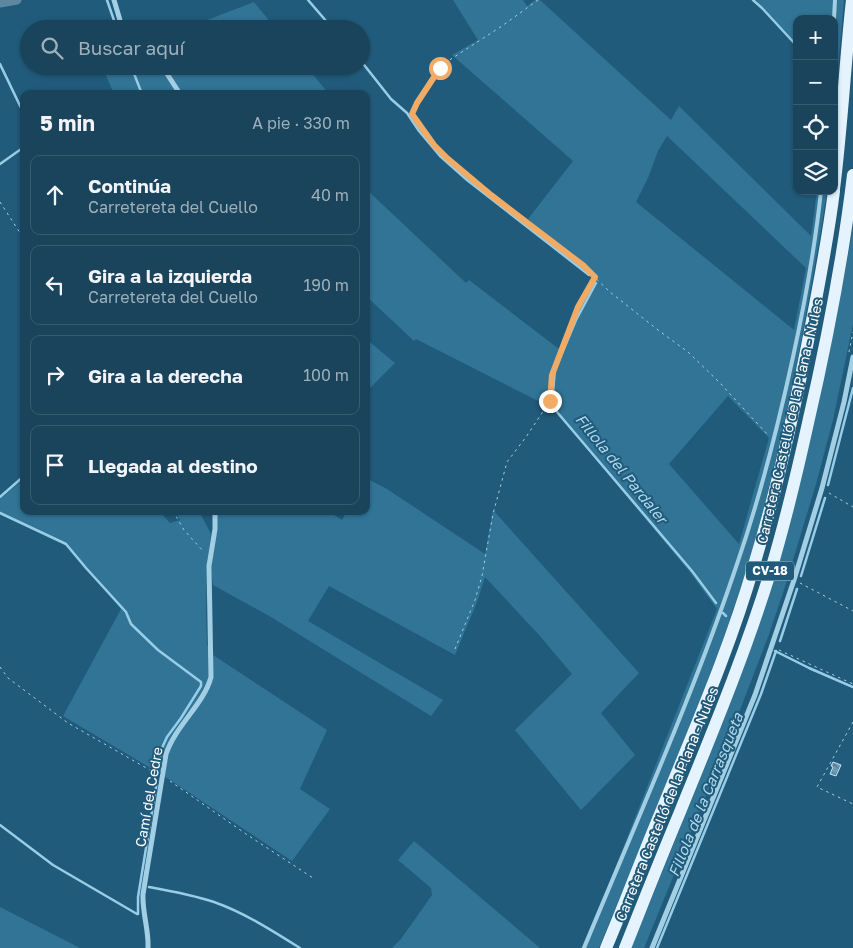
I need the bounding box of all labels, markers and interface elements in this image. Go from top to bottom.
map controls [793,15,838,195]
button: + [793,15,838,60]
search box [20,20,370,75]
icon: search [38,34,66,62]
text: Buscar aquí [78,36,185,59]
route start [429,57,452,80]
button: − [793,60,838,105]
button: locate [793,105,838,150]
text: 5 min [40,110,95,136]
text: A pie · 330 m [252,113,350,133]
button: layers [793,150,838,195]
text: Continúa [88,174,171,197]
icon: ahead [41,181,69,209]
text: 40 m [311,185,349,205]
text: Carretereta del Cuello [88,197,258,217]
text: Gira a la izquierda [88,264,252,287]
icon: left [41,271,69,299]
text: 190 m [303,275,349,295]
text: Carretereta del Cuello [88,287,258,307]
street label: Carretera Castelló de la Plana - Nules [753,296,826,545]
icon: right [41,361,69,389]
text: Gira a la derecha [88,364,243,387]
text: 100 m [303,365,349,385]
route end [539,390,562,413]
water label: Fillola del Pardaler [572,410,673,528]
icon: arrive [41,451,69,479]
text: Llegada al destino [88,454,258,477]
road number: CV-18 [746,562,794,580]
street label: Carretera Castelló de la Plana - Nules [612,684,722,924]
water label: Fillola de la Carrasqueta [664,710,746,879]
street label: Camí del Cedre [131,745,166,848]

